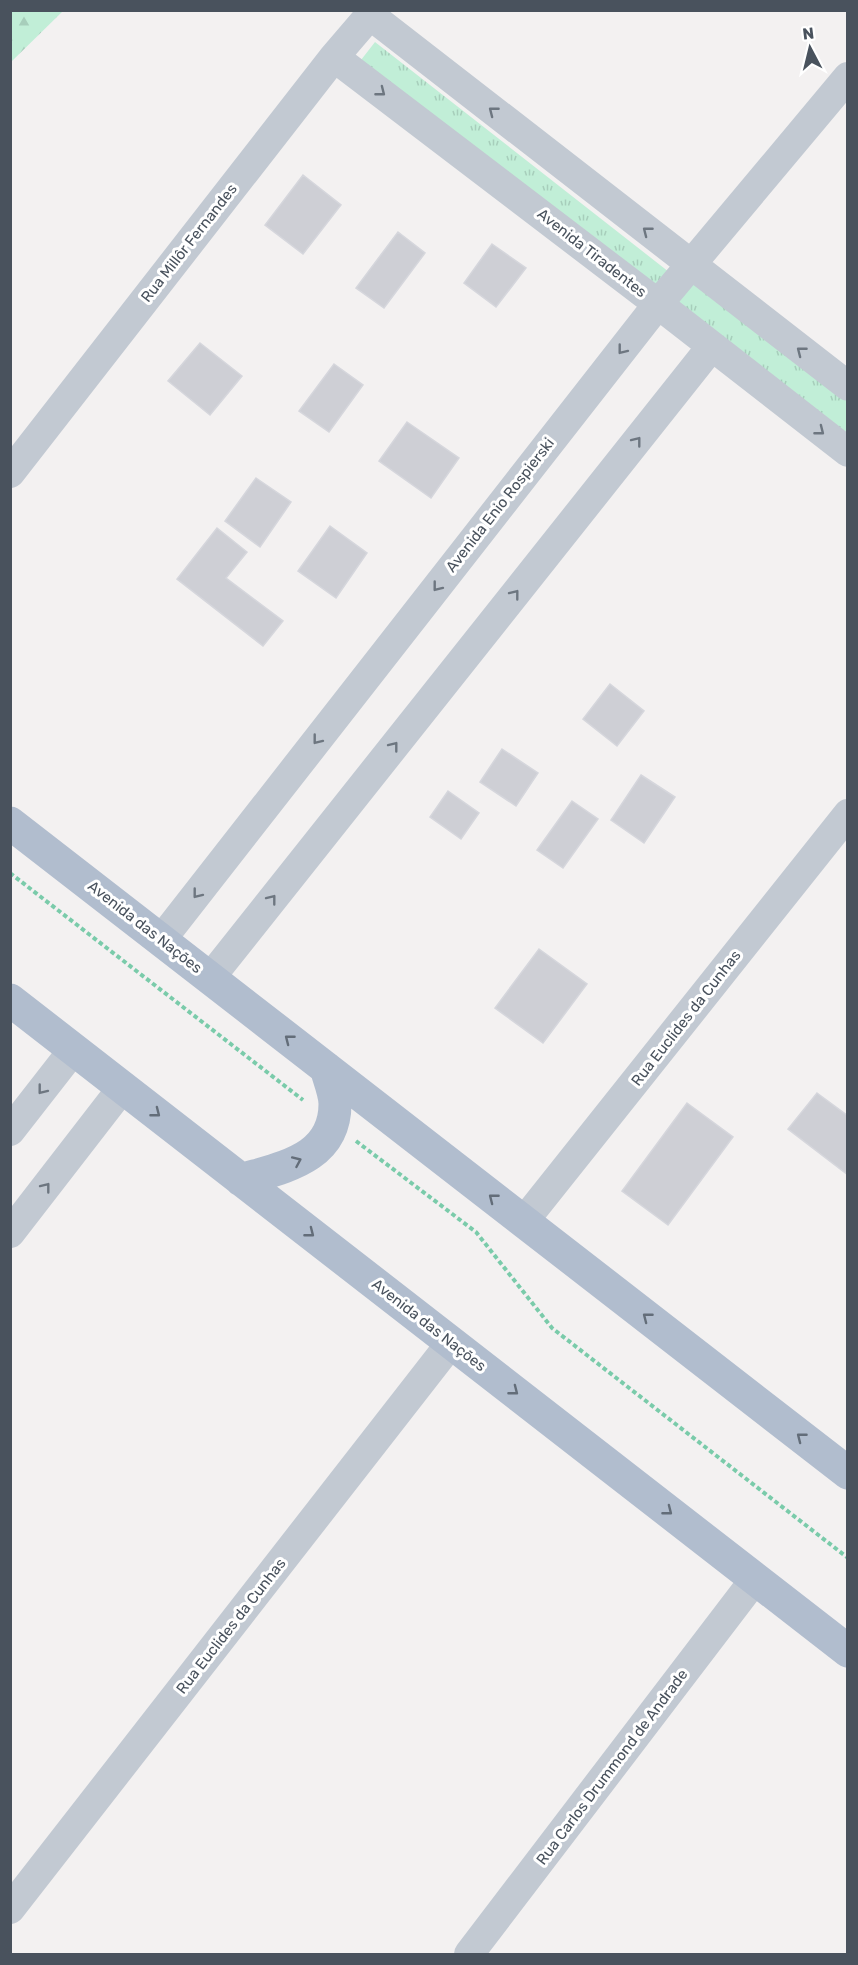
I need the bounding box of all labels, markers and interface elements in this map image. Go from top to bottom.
north arrow [780,18,840,78]
text: N [801,23,815,44]
one-way arrow [375,84,386,95]
one-way arrow [489,108,500,119]
street label: Rua Millôr Fernandes [137,180,241,306]
street label: Avenida Tiradentes [534,205,650,301]
one-way arrow [643,227,654,238]
one-way arrow [618,343,629,354]
one-way arrow [797,347,808,358]
one-way arrow [813,423,824,434]
street label: Avenida Enio Rospierski [442,434,558,576]
one-way arrow [629,437,640,448]
one-way arrow [433,580,444,591]
one-way arrow [508,589,519,600]
one-way arrow [313,734,324,745]
one-way arrow [386,742,397,753]
street label: Avenida das Nações [84,877,206,977]
one-way arrow [193,887,204,898]
one-way arrow [265,895,276,906]
street label: Rua Euclides da Cunhas [627,946,745,1089]
one-way arrow [285,1036,296,1047]
one-way arrow [38,1084,49,1095]
one-way arrow [149,1106,160,1117]
one-way arrow [290,1156,301,1168]
one-way arrow [39,1182,50,1193]
one-way arrow [489,1194,500,1205]
one-way arrow [303,1226,314,1237]
street label: Avenida das Nações [368,1275,490,1375]
one-way arrow [643,1314,654,1325]
one-way arrow [507,1384,518,1395]
one-way arrow [797,1433,808,1444]
one-way arrow [661,1503,672,1514]
street label: Rua Euclides da Cunhas [172,1554,290,1697]
street label: Rua Carlos Drummond de Andrade [533,1666,691,1868]

